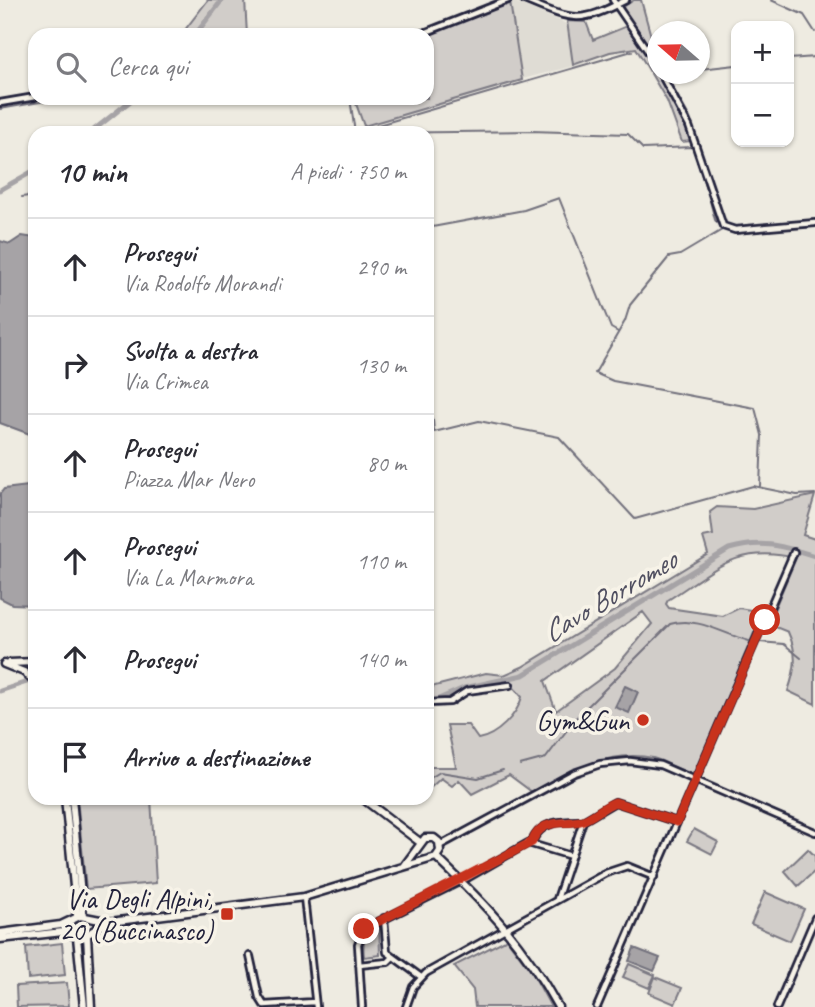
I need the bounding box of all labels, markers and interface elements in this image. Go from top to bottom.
north arrow [647,21,710,84]
map controls [731,21,794,147]
button: + [731,21,794,84]
search box [28,28,434,105]
icon: search [52,48,90,86]
text: Cerca qui [108,50,188,83]
button: − [731,84,794,147]
text: 10 min [56,153,127,191]
text: A piedi · 750 m [290,157,406,186]
text: Prosegui [123,236,196,269]
icon: ahead [56,248,94,286]
text: 290 m [357,253,406,282]
text: Via Rodolfo Morandi [123,269,281,298]
text: Svolta a destra [123,334,257,367]
icon: right [56,346,94,384]
text: 130 m [357,351,406,380]
text: Via Crimea [123,367,208,396]
text: Prosegui [123,432,196,465]
icon: ahead [56,444,94,482]
text: 80 m [367,449,406,478]
text: Piazza Mar Nero [123,465,254,494]
text: Prosegui [123,530,196,563]
water label: Cavo Borromeo [535,539,686,651]
icon: ahead [56,542,94,580]
text: 110 m [357,547,406,576]
text: Via La Marmora [123,563,253,592]
route start [749,604,780,635]
icon: ahead [56,640,94,678]
text: Prosegui [123,643,196,676]
text: 140 m [357,645,406,674]
place label: Gym&Gun [536,703,630,738]
marker: Gym&Gun [635,712,651,728]
icon: arrive [56,738,94,776]
text: Arrivo a destinazione [123,741,309,774]
place label: Via Degli Alpini, 20 (Buccinasco) [59,881,215,948]
marker: Via Degli Alpini, 20 (Buccinasco) [219,906,235,922]
route end [348,913,379,944]

